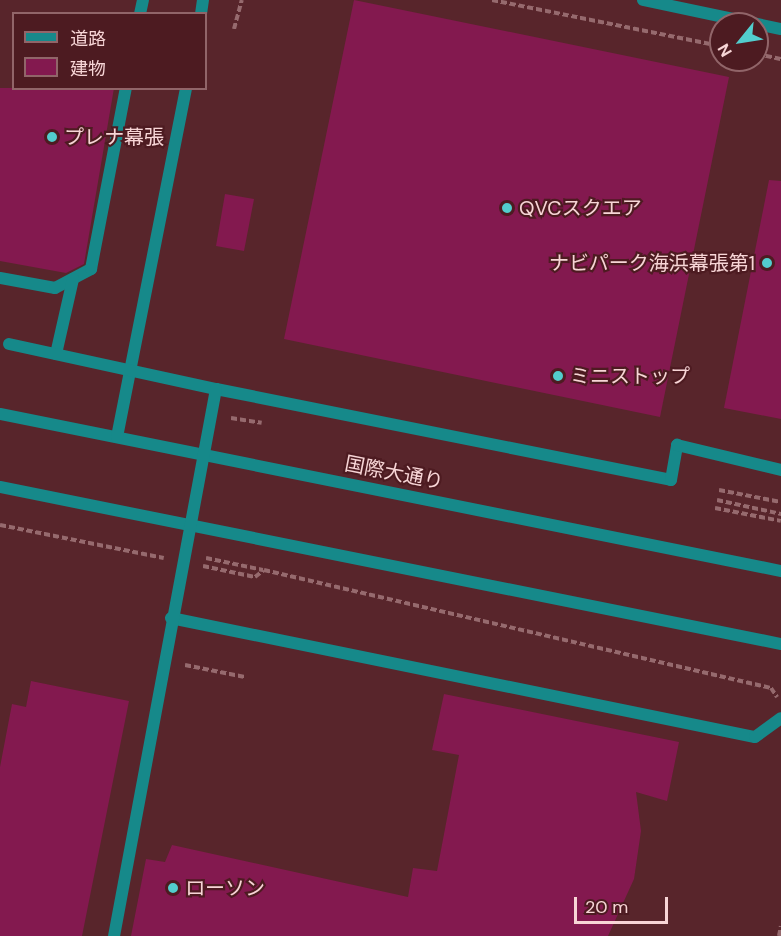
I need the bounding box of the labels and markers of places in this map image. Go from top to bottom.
place label: プレナ幕張 [64,125,164,149]
marker: プレナ幕張 [45,130,59,144]
place label: QVCスクエア [519,196,642,220]
marker: QVCスクエア [500,201,514,215]
place label: ナビパーク海浜幕張第1 [549,251,755,275]
marker: ナビパーク海浜幕張第1 [760,256,774,270]
place label: ミニストップ [570,364,690,388]
marker: ミニストップ [551,369,565,383]
place label: ローソン [185,876,265,900]
marker: ローソン [166,881,180,895]

